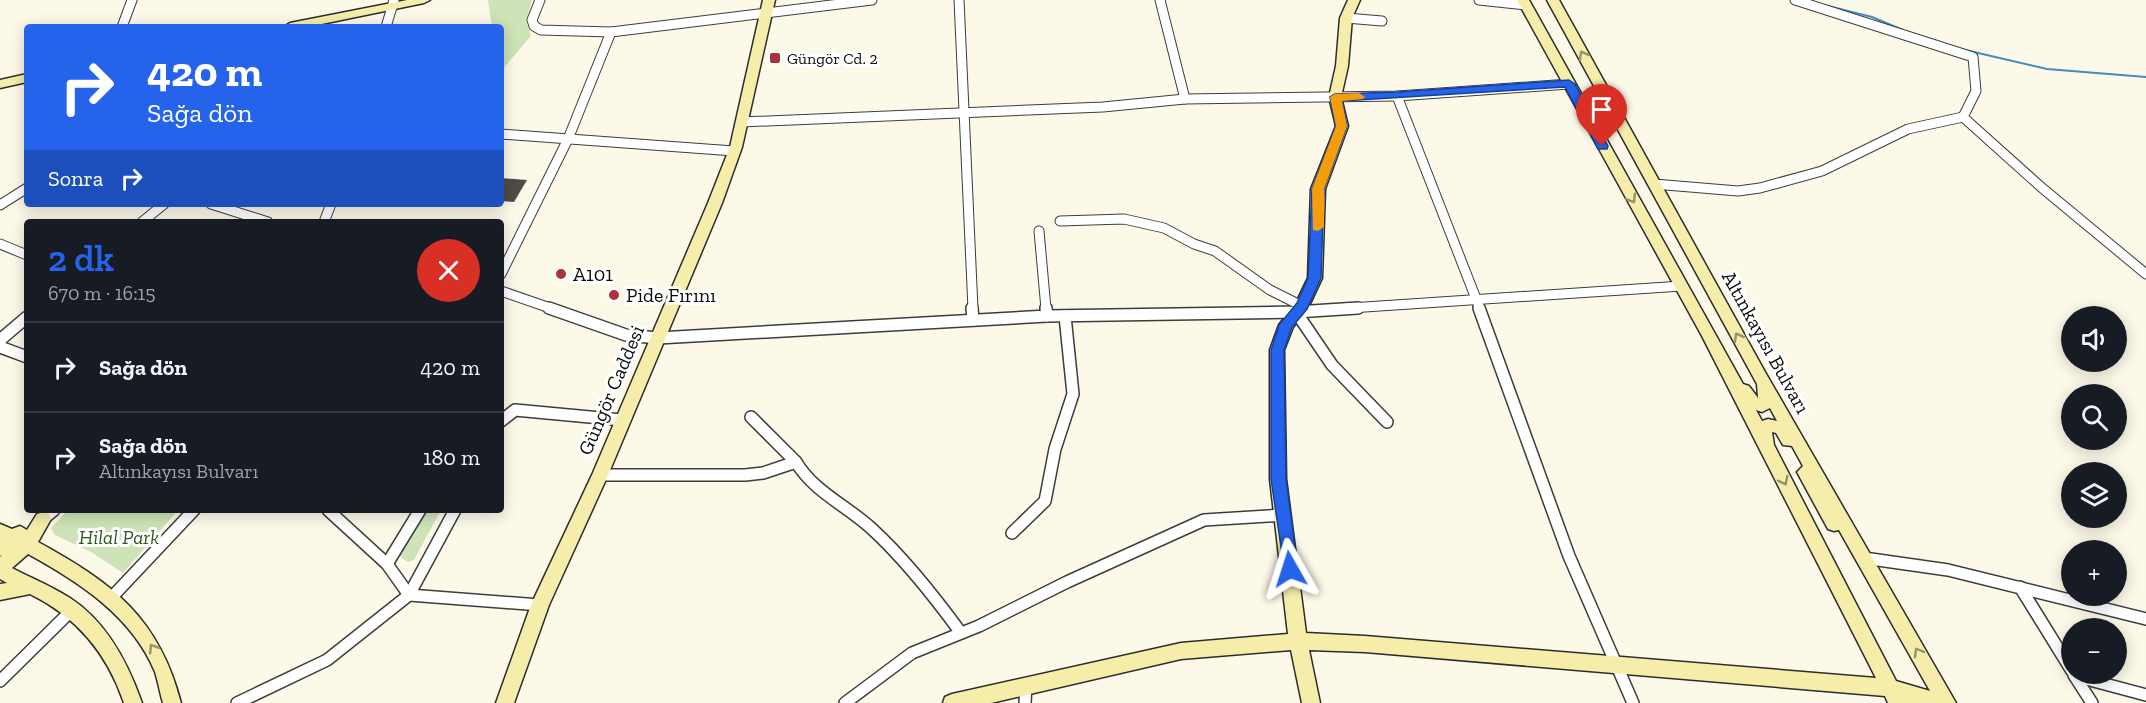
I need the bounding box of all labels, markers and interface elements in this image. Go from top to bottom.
text: 420 m [147,46,262,97]
icon: right [48,48,126,126]
place label: Güngör Cd. 2 [787,49,878,68]
marker: Güngör Cd. 2 [768,51,782,65]
one-way arrow [1579,51,1590,62]
pin [1576,84,1627,146]
icon: arrive [1585,93,1618,126]
text: Sağa dön [147,97,253,129]
icon: right [115,162,148,195]
text: Sonra [48,165,103,192]
one-way arrow [1625,193,1637,203]
text: 2 dk [48,237,114,280]
button: close [417,239,480,302]
place label: A101 [573,262,613,286]
marker: A101 [554,267,568,281]
street label: Altınkayısı Bulvarı [1717,267,1815,418]
text: 670 m · 16:15 [48,281,156,305]
place label: Pide Fırını [626,283,716,307]
marker: Pide Fırını [607,288,621,302]
map controls [2061,306,2127,684]
button: sound [2061,306,2127,372]
street label: Güngör Caddesi [573,321,649,459]
one-way arrow [1734,332,1745,343]
icon: right [48,351,81,384]
text: Sağa dön [99,354,187,381]
text: 420 m [420,354,480,381]
button: search [2061,384,2127,450]
text: Sağa dön [99,432,187,459]
icon: right [48,441,81,474]
text: 180 m [423,444,480,471]
text: Altınkayısı Bulvarı [99,459,258,483]
button: layers [2061,462,2127,528]
one-way arrow [1777,475,1788,486]
park label: Hilal Park [79,525,159,549]
position arrow [1258,537,1322,601]
button: + [2061,540,2127,606]
button: − [2061,618,2127,684]
one-way arrow [149,644,161,654]
one-way arrow [1914,648,1925,658]

